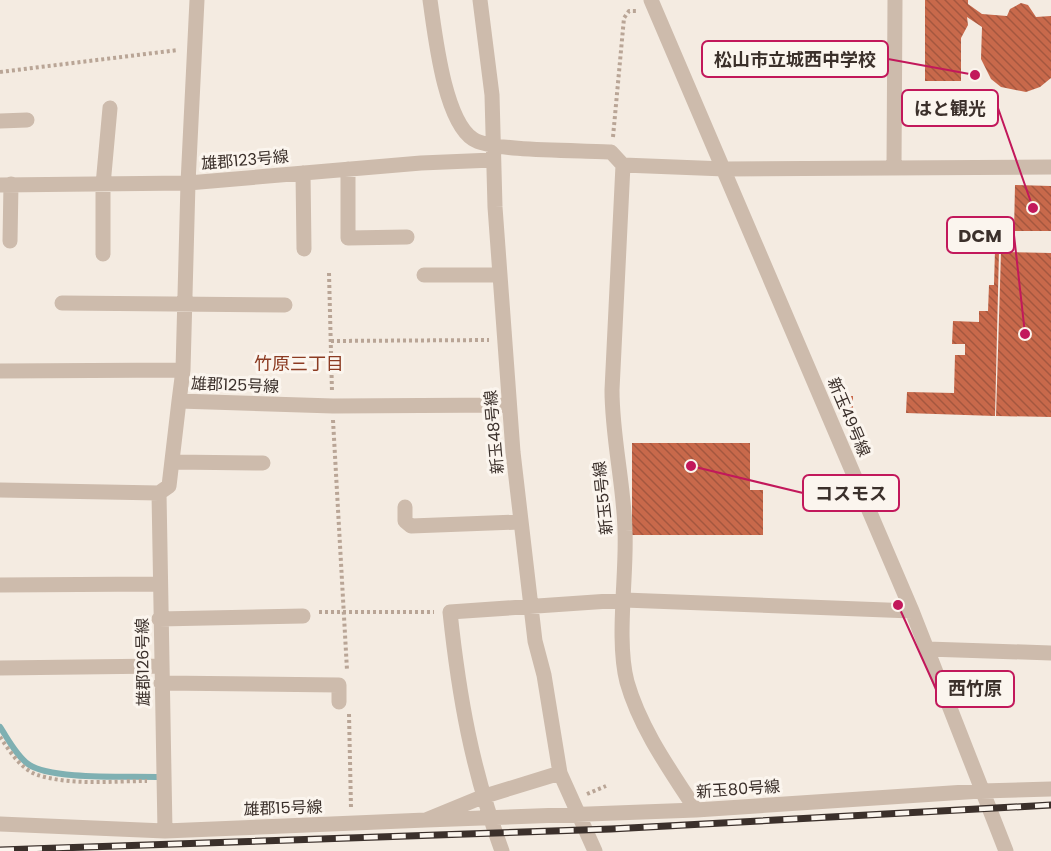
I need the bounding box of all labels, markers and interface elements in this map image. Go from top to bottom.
callout: 松山市立城西中学校 [702,41,888,77]
text: 松山市立城西中学校 [714,47,876,72]
callout: はと観光 [902,90,998,126]
text: はと観光 [914,96,986,121]
street label: 雄郡123号線 [200,145,290,175]
callout: DCM [947,217,1014,253]
text: DCM [958,223,1002,248]
district label: 竹原三丁目 [254,351,344,376]
street label: 雄郡125号線 [190,372,280,398]
street label: 新玉49号線 [822,374,876,460]
street label: 新玉48号線 [479,389,509,475]
street label: 新玉5号線 [588,460,618,536]
callout: コスモス [803,475,899,511]
text: コスモス [815,481,887,506]
street label: 雄郡126号線 [131,618,155,706]
callout: 西竹原 [936,671,1014,707]
text: 西竹原 [948,676,1002,701]
street label: 新玉80号線 [695,775,781,803]
street label: 雄郡15号線 [243,795,323,821]

